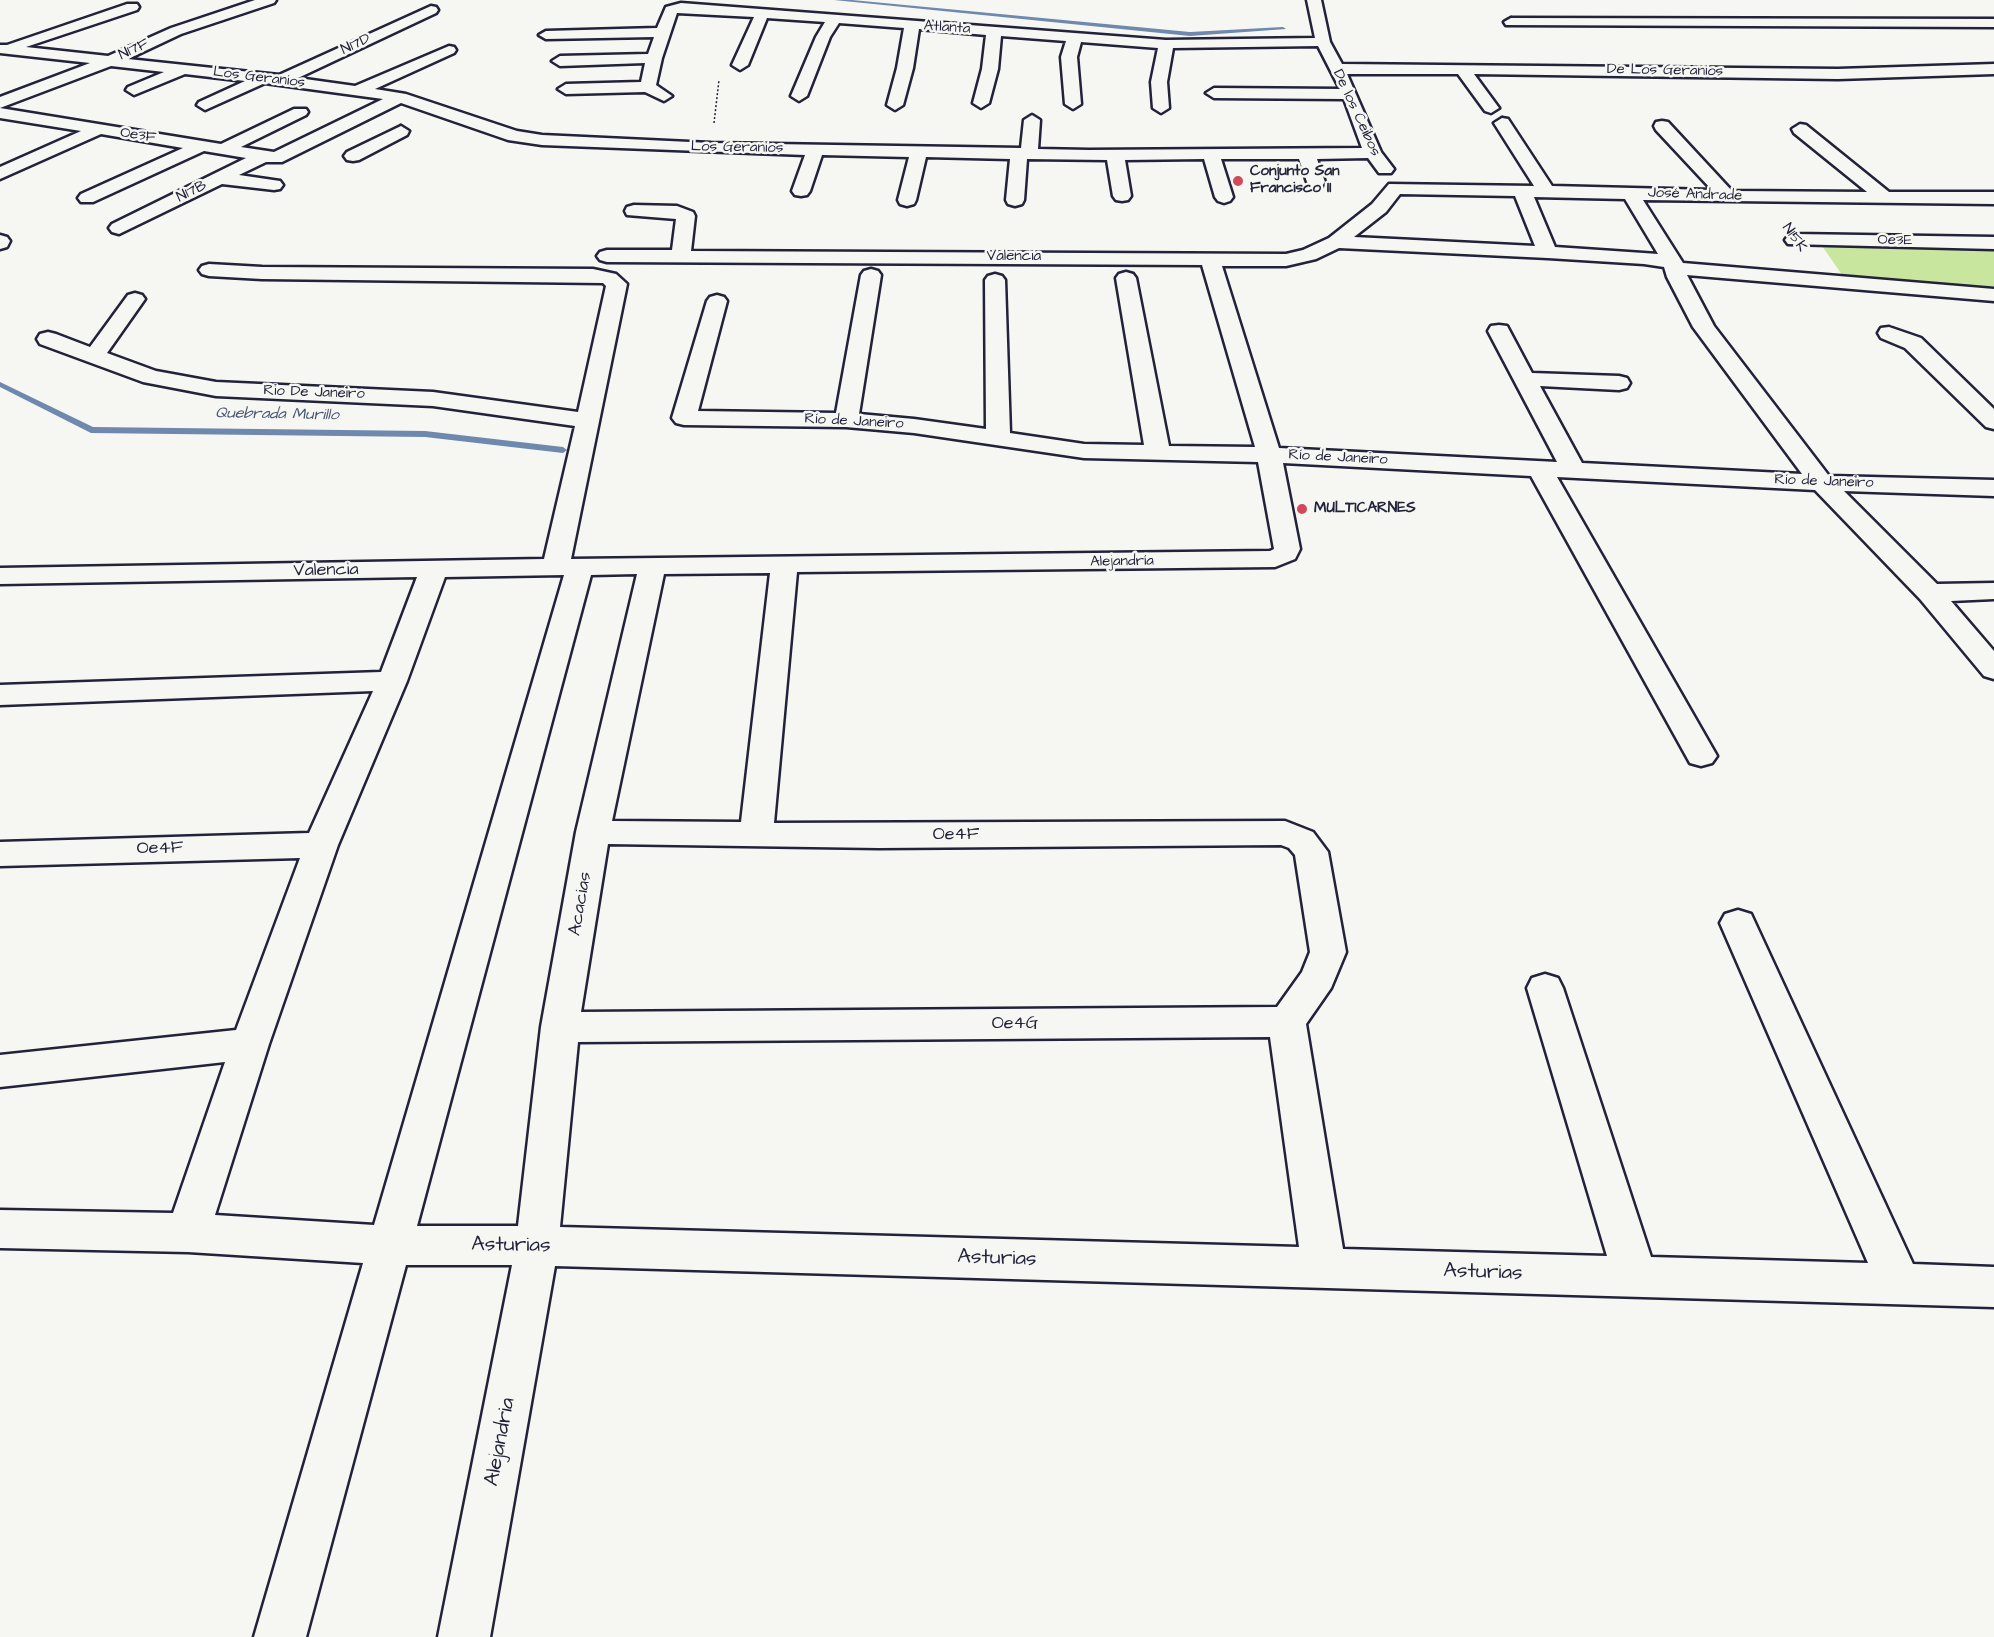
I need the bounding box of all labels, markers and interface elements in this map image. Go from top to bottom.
street label: Atlanta [923,17,971,39]
street label: N17D [338,30,374,60]
street label: N17F [116,35,152,65]
street label: De Los Geranios [1607,61,1723,81]
street label: Los Geranios [212,63,306,93]
street label: De los Ceibos [1328,67,1384,159]
street label: Oe3F [119,124,157,148]
street label: Los Geranios [691,138,783,158]
place label: Conjunto San Francisco II [1250,163,1340,198]
marker: Conjunto San Francisco II [1231,174,1245,188]
street label: N17B [174,177,210,207]
street label: José Andrade [1647,184,1743,206]
street label: N15K [1778,220,1810,256]
street label: Oe3E [1878,232,1912,250]
street label: Valencia [987,248,1041,266]
street label: Rio De Janeiro [263,382,365,404]
water label: Quebrada Murillo [215,404,339,426]
street label: Río de Janeiro [804,410,904,434]
street label: Río de Janeiro [1288,446,1388,470]
street label: Río de Janeiro [1774,471,1874,493]
place label: MULTICARNES [1314,500,1416,518]
marker: MULTICARNES [1295,502,1309,516]
street label: Alejandría [1090,552,1154,572]
street label: Valencia [293,560,359,582]
street label: Oe4F [933,824,979,846]
street label: Oe4F [137,838,183,860]
street label: Acacias [565,870,597,938]
street label: Oe4G [992,1013,1038,1035]
street label: Asturias [471,1233,551,1259]
street label: Asturias [957,1245,1037,1273]
street label: Asturias [1443,1259,1523,1287]
street label: Alejandria [480,1396,522,1488]

